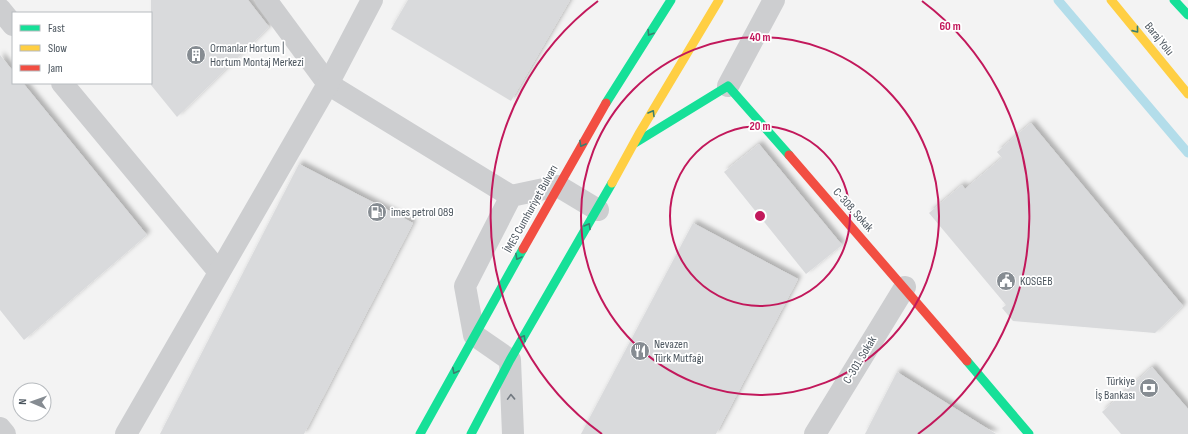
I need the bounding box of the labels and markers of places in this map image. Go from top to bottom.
place label: Ormanlar Hortum | Hortum Montaj Merkezi [210,41,304,70]
building icon: Ormanlar Hortum | Hortum Montaj Merkezi [185,44,207,66]
fuel station icon: imes petrol 089 [366,201,388,223]
place label: imes petrol 089 [391,205,454,220]
centre of rings [753,209,767,223]
public building icon: KOSGEB [995,270,1017,292]
place label: KOSGEB [1020,274,1053,289]
place label: Nevazen Türk Mutfağı [654,337,704,366]
restaurant icon: Nevazen Türk Mutfağı [629,340,651,362]
place label: Türkiye İş Bankası [1095,374,1135,403]
bank icon: Türkiye İş Bankası [1138,377,1160,399]

